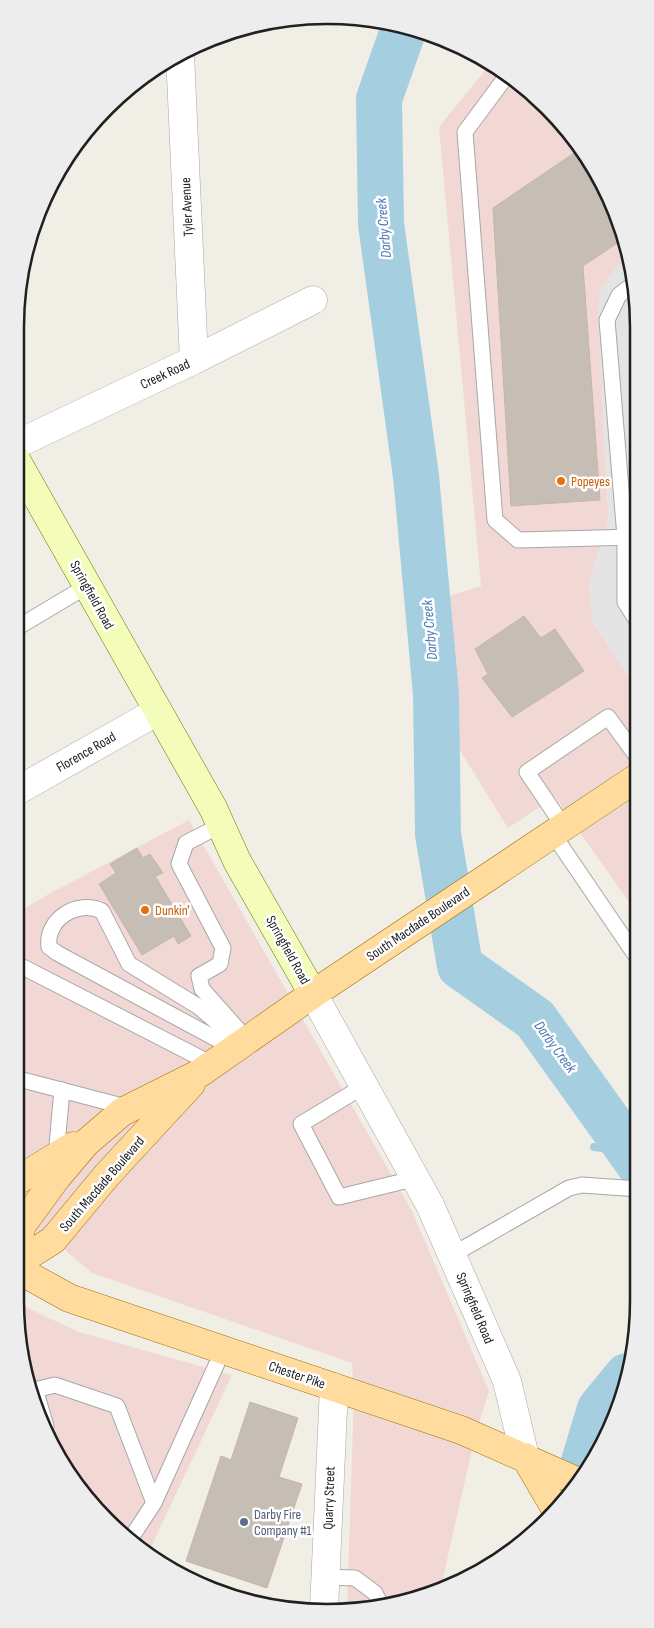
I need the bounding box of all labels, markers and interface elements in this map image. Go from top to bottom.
street label: Tyler Avenue [177,177,197,237]
water label: Darby Creek [372,197,396,259]
street label: Creek Road [138,355,193,393]
place label: Popeyes [571,473,610,490]
marker: Popeyes [555,475,567,487]
street label: Springfield Road [66,558,118,632]
water label: Darby Creek [418,599,442,661]
street label: Florence Road [53,728,119,776]
street label: South Macdade Boulevard [363,883,473,965]
place label: Dunkin' [155,902,189,919]
marker: Dunkin' [139,904,151,916]
street label: Springfield Road [262,913,314,987]
water label: Darby Creek [530,1017,581,1077]
street label: South Macdade Boulevard [56,1133,148,1235]
street label: Springfield Road [452,1270,498,1346]
street label: Chester Pike [266,1357,328,1393]
street label: Quarry Street [319,1466,339,1530]
place label: Darby Fire Company #1 [254,1506,312,1539]
marker: Darby Fire Company #1 [238,1516,250,1528]

